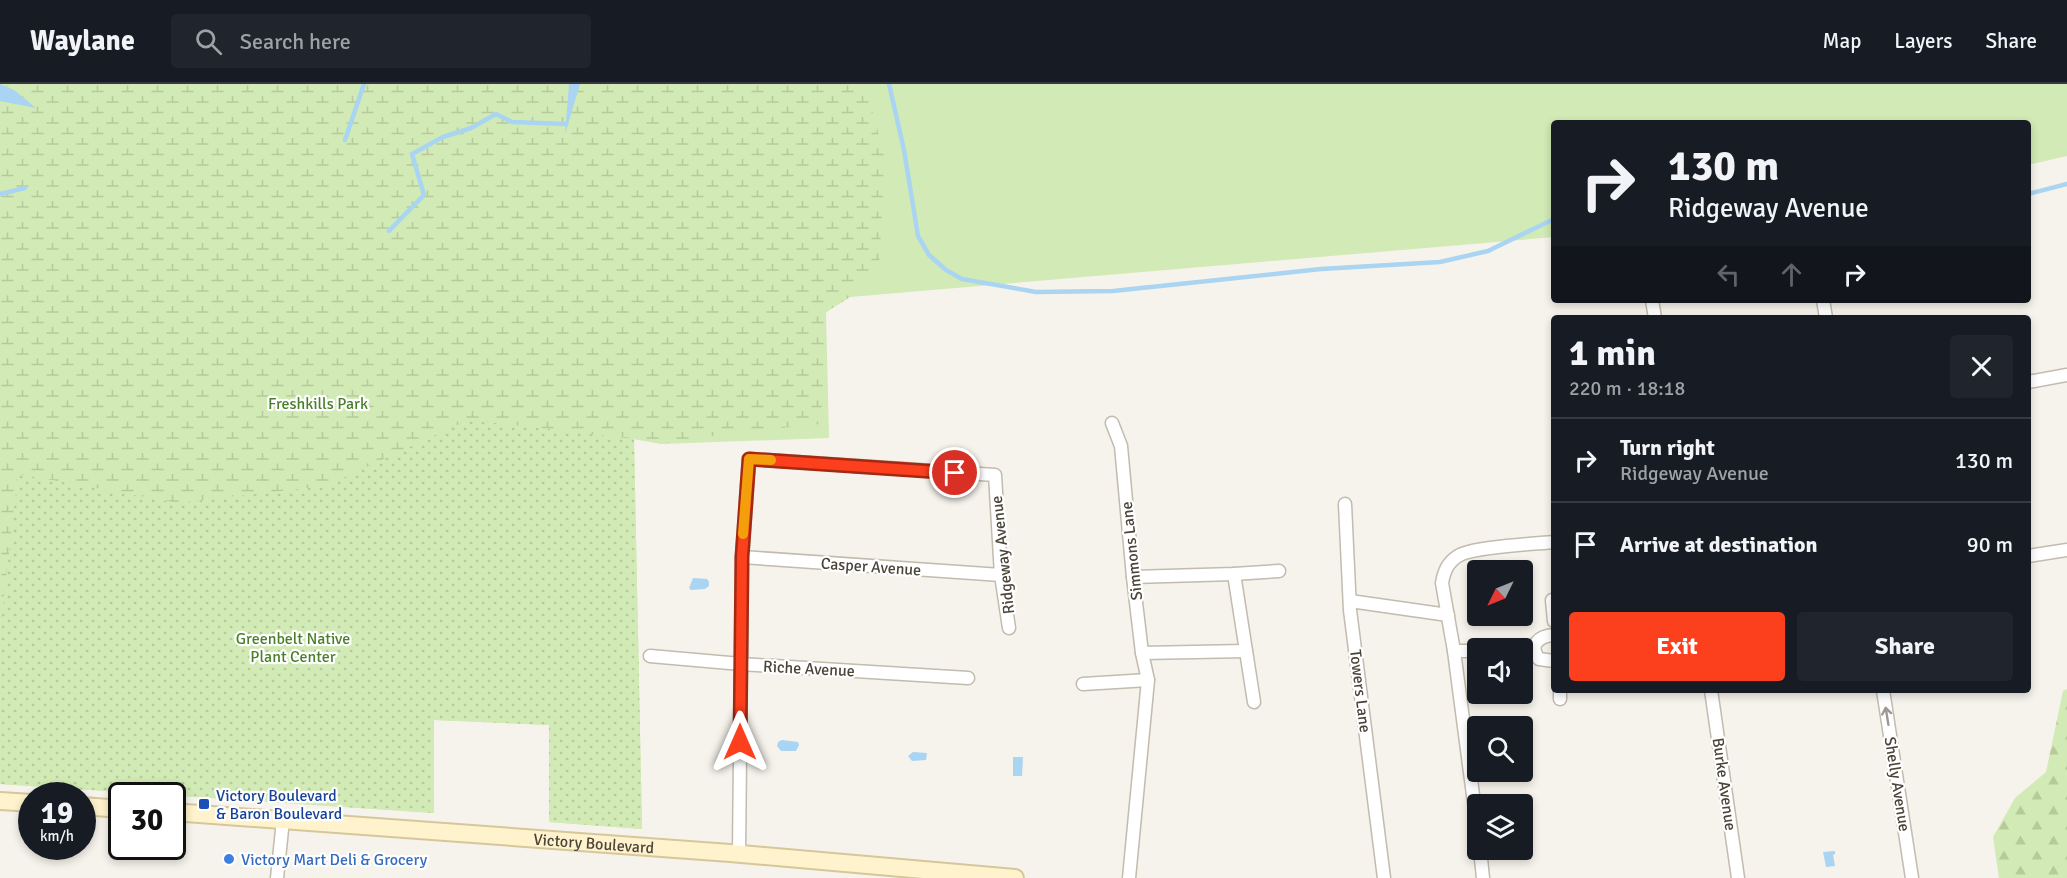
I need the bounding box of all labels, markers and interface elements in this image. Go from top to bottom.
search box [171,14,591,68]
text: Waylane [30,24,135,58]
icon: search [192,25,225,58]
text: Search here [240,28,351,55]
text: Map [1823,28,1861,54]
text: Layers [1894,28,1952,54]
text: Share [1985,28,2037,54]
text: 130 m [1668,141,1779,192]
icon: right [1569,144,1647,222]
text: Ridgeway Avenue [1668,192,1869,225]
icon: left [1712,258,1745,291]
icon: ahead [1775,258,1808,291]
icon: right [1838,258,1871,291]
text: 1 min [1569,331,1656,376]
button: close [1950,335,2013,398]
text: 220 m · 18:18 [1569,376,1685,401]
park label: Freshkills Park [268,394,368,414]
text: Turn right [1620,434,1715,461]
icon: right [1569,444,1602,477]
pin [929,447,980,498]
text: 130 m [1955,447,2013,474]
icon: arrive [938,456,971,489]
text: Ridgeway Avenue [1620,461,1769,486]
street label: Ridgeway Avenue [987,495,1019,615]
street label: Simmons Lane [1117,500,1147,601]
icon: arrive [1569,528,1602,561]
text: Arrive at destination [1620,531,1817,558]
text: 90 m [1967,531,2013,558]
street label: Casper Avenue [820,554,922,580]
north arrow [1467,560,1533,626]
map controls [1467,560,1533,860]
button: Exit [1569,612,1785,681]
button: Share [1797,612,2013,681]
park label: Greenbelt Native Plant Center [236,629,350,667]
button: sound [1467,638,1533,704]
street label: Towers Lane [1345,648,1375,734]
street label: Riche Avenue [763,657,855,681]
one-way arrow [1882,707,1893,727]
position arrow [708,710,772,774]
button: search [1467,716,1533,782]
street label: Shelly Avenue [1880,735,1914,833]
street label: Burke Avenue [1708,736,1740,832]
speed limit sign: 30 [108,782,186,860]
place label: Victory Boulevard & Baron Boulevard [216,786,342,824]
button: layers [1467,794,1533,860]
text: 19 [41,795,73,832]
marker: Victory Boulevard & Baron Boulevard [197,797,211,811]
text: km/h [40,827,74,845]
street label: Victory Boulevard [533,830,655,858]
place label: Victory Mart Deli & Grocery [241,850,428,870]
marker: Victory Mart Deli & Grocery [222,852,236,866]

